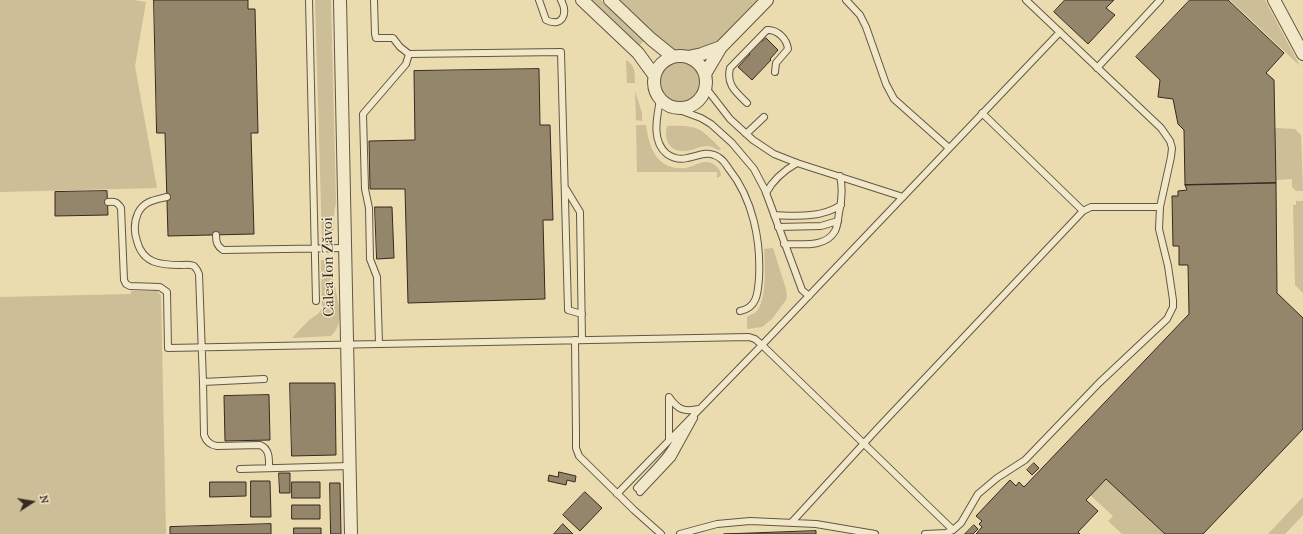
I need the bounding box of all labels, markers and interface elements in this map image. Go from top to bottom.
street label: Calea Ion Zăvoi [319,217,339,317]
north arrow [12,482,52,522]
text: N [37,494,51,505]

